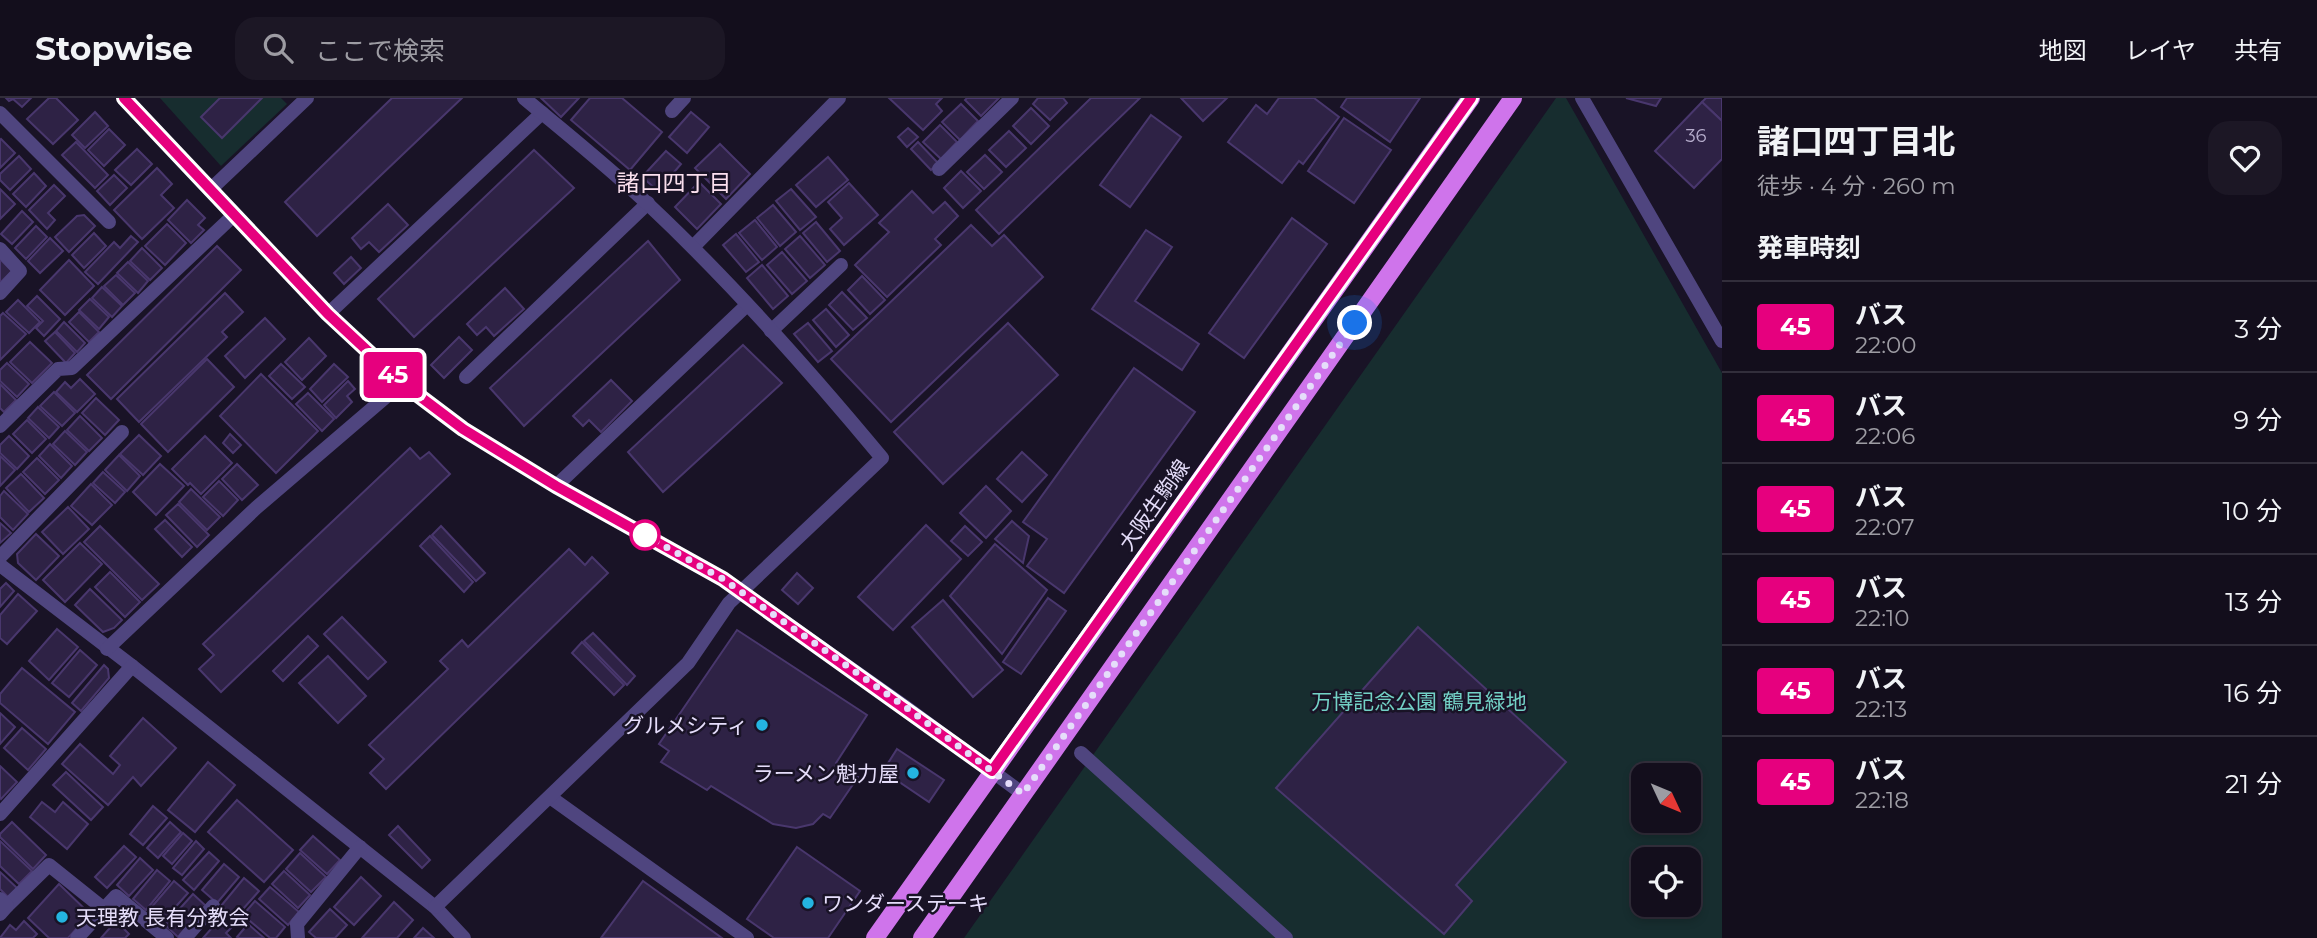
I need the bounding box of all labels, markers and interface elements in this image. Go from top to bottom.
search box [235,17,725,80]
text: Stopwise [35,28,193,68]
icon: search [259,29,297,67]
text: ここで検索 [315,35,445,67]
text: 地図 [2039,36,2087,65]
text: レイヤ [2125,36,2196,65]
text: 共有 [2234,36,2282,65]
text: 諸口四丁目北 [1757,121,1955,161]
button: heart [2208,121,2282,195]
house number: 36 [1685,125,1707,147]
district label: 諸口四丁目 [617,169,732,197]
text: 徒歩 · 4 分 · 260 m [1757,172,1956,200]
text: 発車時刻 [1757,232,1861,264]
text: バス [1855,299,1907,331]
your location [1337,305,1372,340]
text: 45 [1780,312,1811,341]
text: 3 分 [2235,313,2282,345]
text: 22:00 [1855,331,1916,359]
line badge: 45 [362,352,424,398]
text: 45 [378,360,408,389]
text: バス [1855,390,1907,422]
text: 45 [1780,403,1811,432]
text: 9 分 [2233,404,2282,436]
text: 22:06 [1855,422,1915,450]
street label: 大阪生駒線 [1114,455,1194,555]
text: バス [1855,481,1907,513]
text: 45 [1780,494,1811,523]
text: 10 分 [2223,495,2282,527]
text: 22:07 [1855,513,1915,541]
unlabelled marker [630,520,660,550]
text: バス [1855,572,1907,604]
text: 45 [1780,585,1811,614]
text: 13 分 [2225,586,2282,618]
text: 22:10 [1855,604,1910,632]
text: バス [1855,663,1907,695]
text: 45 [1780,676,1811,705]
text: 16 分 [2224,677,2282,709]
park label: 万博記念公園 鶴見緑地 [1311,689,1527,714]
text: 22:13 [1855,695,1907,723]
place label: グルメシティ [623,713,748,738]
marker: グルメシティ [754,717,770,733]
text: バス [1855,754,1907,786]
place label: ラーメン魁力屋 [753,761,899,786]
north arrow [1631,763,1701,833]
map controls [1631,763,1701,917]
marker: ラーメン魁力屋 [905,765,921,781]
text: 45 [1780,767,1811,796]
text: 21 分 [2225,768,2282,800]
text: 22:18 [1855,786,1909,814]
button: locate [1631,847,1701,917]
place label: ワンダーステーキ [822,891,989,916]
marker: ワンダーステーキ [800,895,816,911]
place label: 天理教 長有分教会 [76,905,250,930]
marker: 天理教 長有分教会 [54,909,70,925]

